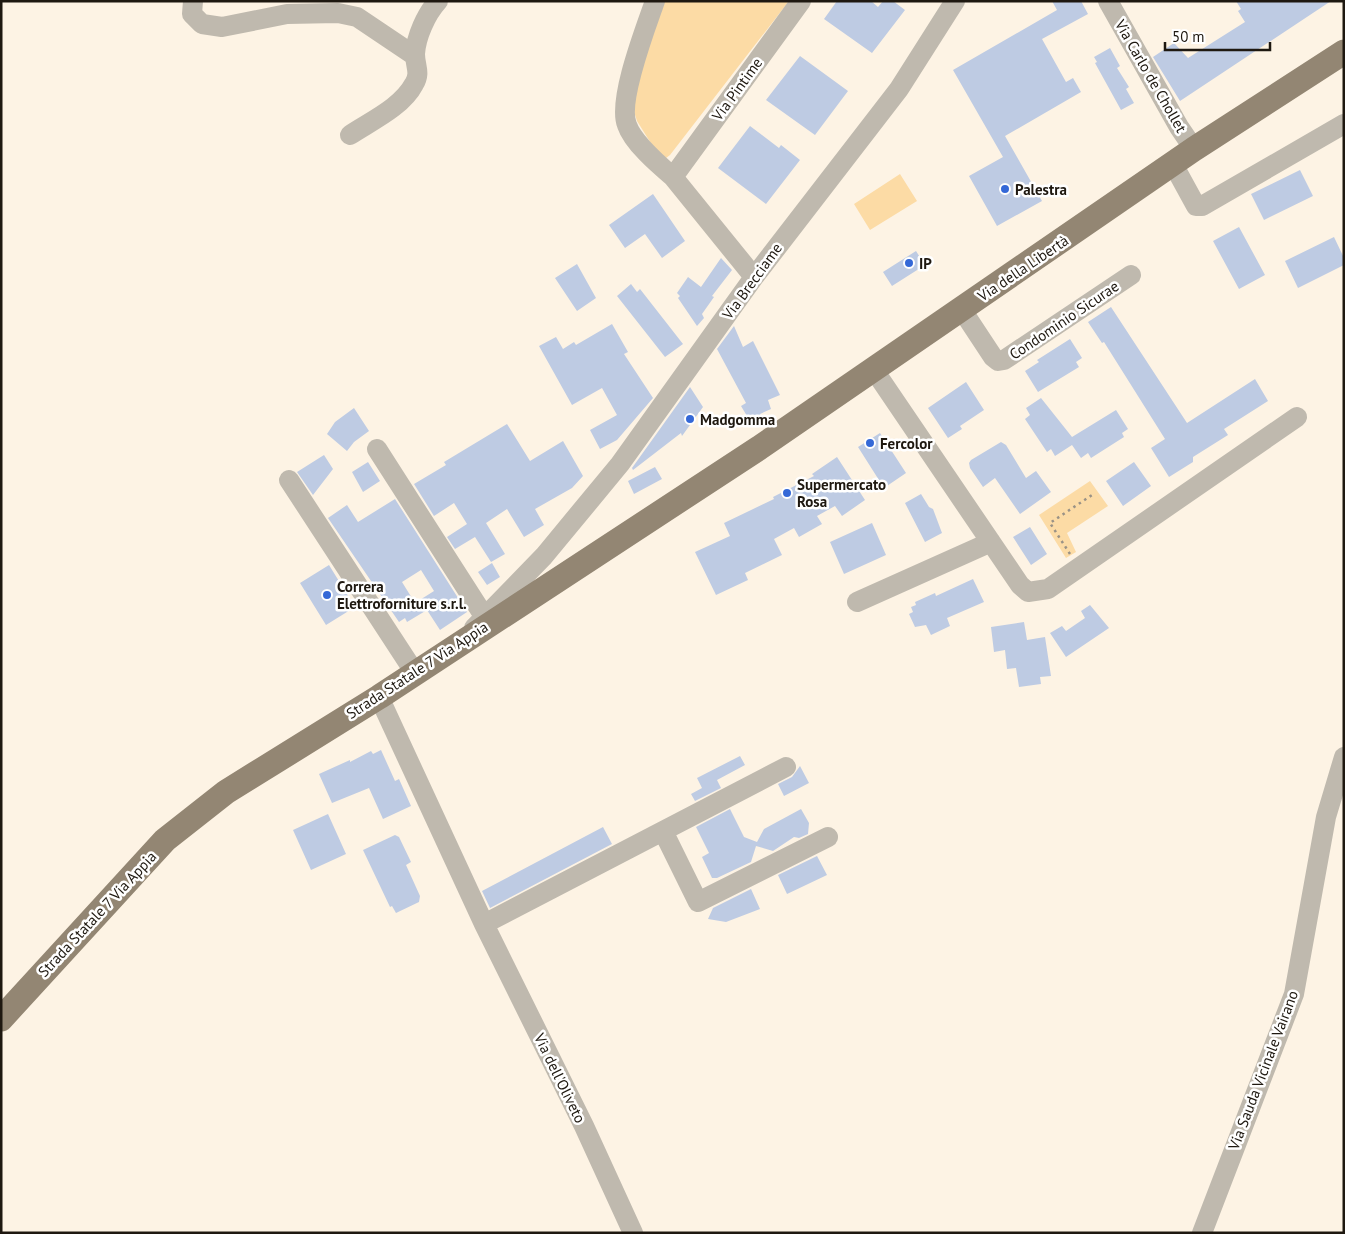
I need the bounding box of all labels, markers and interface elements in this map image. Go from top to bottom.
street label: Via Carlo de Chollet [1110,15,1191,136]
scale bar [1165,20,1270,52]
text: 50 m [1172,27,1205,46]
street label: Via Pintime [707,54,766,125]
place label: Palestra [1015,180,1067,199]
marker: Palestra [999,183,1011,195]
street label: Via della Libertà [973,231,1072,306]
street label: Via Brecciame [717,239,786,324]
place label: IP [919,254,932,273]
marker: IP [903,257,915,269]
street label: Condominio Sicurae [1006,276,1122,364]
place label: Madgomma [700,410,775,429]
marker: Madgomma [684,413,696,425]
place label: Fercolor [880,434,933,453]
marker: Fercolor [864,437,876,449]
place label: Supermercato Rosa [797,475,886,511]
marker: Supermercato Rosa [781,487,793,499]
place label: Correra Elettroforniture s.r.l. [337,577,467,613]
marker: Correra Elettroforniture s.r.l. [321,589,333,601]
street label: Strada Statale 7 Via Appia [343,617,491,723]
street label: Strada Statale 7 Via Appia [34,847,160,981]
street label: Via Sauda Vicinale Vairano [1223,988,1302,1153]
street label: Via dell'Oliveto [530,1029,590,1126]

